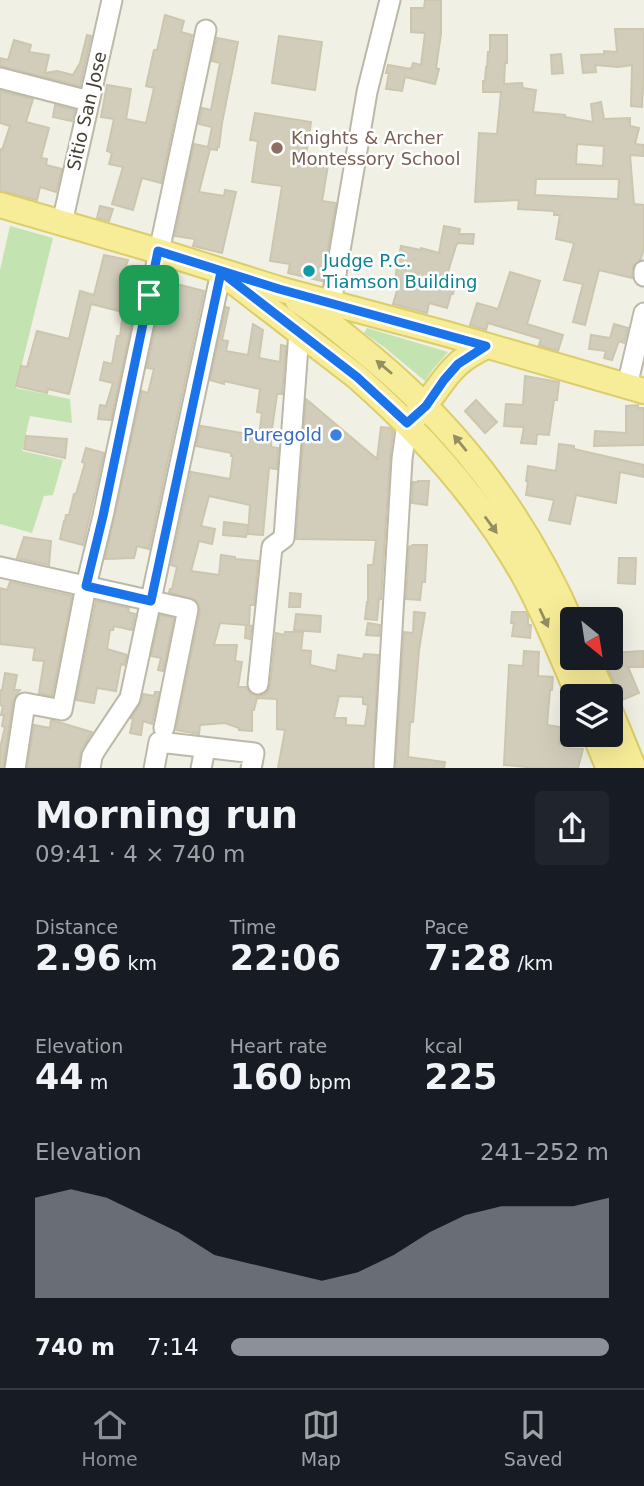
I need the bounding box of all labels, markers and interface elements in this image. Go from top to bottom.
street label: Sitio San Jose [63,49,110,172]
place label: Knights & Archer Montessory School [291,127,460,169]
marker: Knights & Archer Montessory School [269,140,285,156]
place label: Judge P.C. Tiamson Building [322,250,478,292]
marker: Judge P.C. Tiamson Building [301,263,317,279]
pin [119,265,179,325]
icon: arrive [130,276,168,314]
one-way arrow [376,360,393,375]
place label: Puregold [243,424,322,445]
marker: Puregold [328,427,344,443]
one-way arrow [452,434,467,452]
one-way arrow [484,515,499,533]
one-way arrow [539,607,550,628]
north arrow [560,607,623,670]
map controls [560,607,623,747]
button: layers [560,684,623,747]
button: share [535,791,609,865]
text: Morning run [35,793,298,837]
text: 09:41 · 4 × 740 m [35,841,245,867]
text: Distance [35,916,118,938]
text: Time [230,916,276,938]
text: Pace [424,916,469,938]
text: 2.96 [35,938,121,978]
text: 22:06 [230,938,341,978]
text: 7:28 [424,938,511,978]
text: km [121,952,157,974]
text: /km [511,952,553,974]
text: Elevation [35,1035,123,1057]
text: Heart rate [230,1035,327,1057]
text: kcal [424,1035,463,1057]
text: 44 [35,1057,84,1097]
text: 160 [230,1057,303,1097]
text: 225 [424,1057,497,1097]
text: m [84,1071,108,1093]
text: bpm [303,1071,351,1093]
text: Elevation [35,1139,142,1165]
text: 241–252 m [480,1139,609,1165]
text: 740 m [35,1334,115,1360]
text: 7:14 [147,1334,199,1360]
tab: Home [82,1406,138,1470]
tab: Map [301,1406,341,1470]
tab: Saved [504,1406,562,1470]

